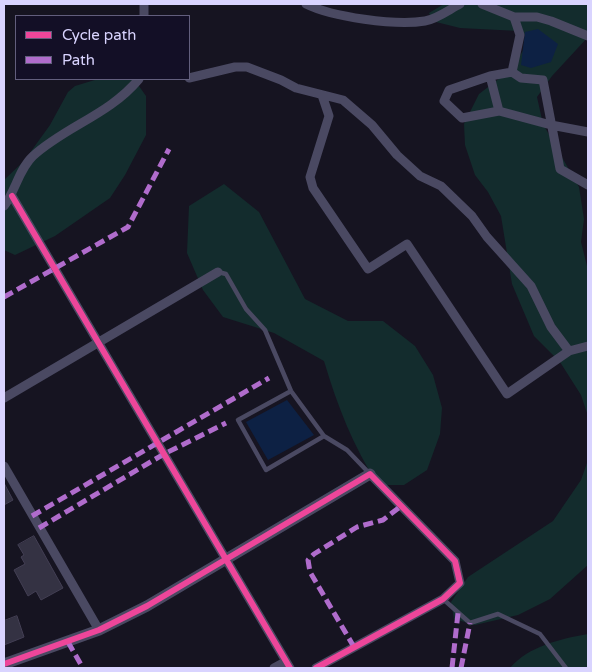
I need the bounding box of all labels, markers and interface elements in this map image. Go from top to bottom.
legend [15,15,190,80]
text: Cycle path [62,26,136,44]
text: Path [62,51,95,69]

